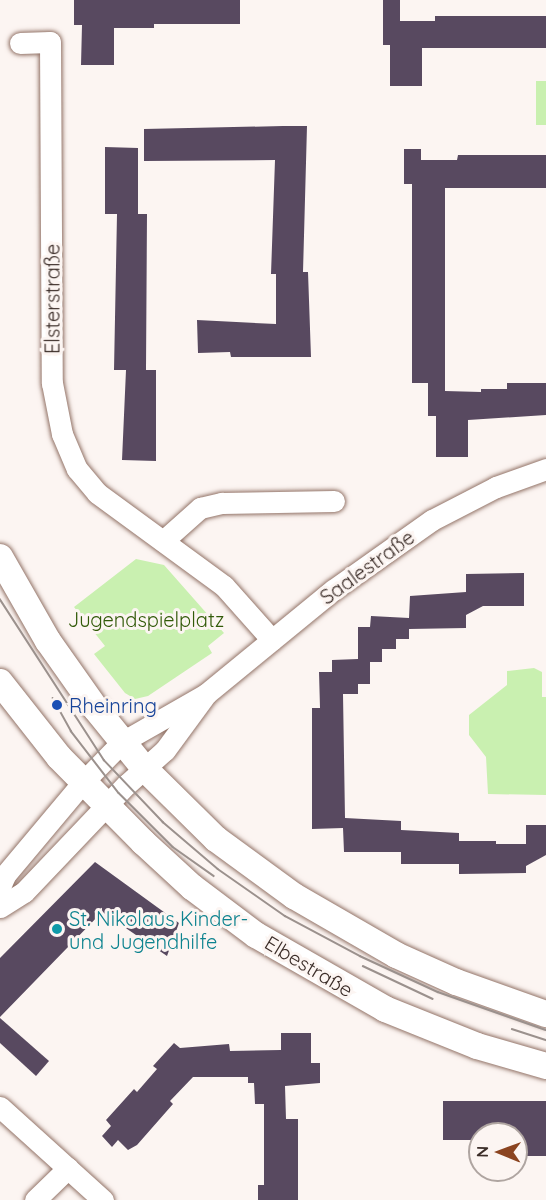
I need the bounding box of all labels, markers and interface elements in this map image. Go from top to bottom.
street label: Elsterstraße [40,244,64,354]
street label: Saalestraße [315,525,419,609]
park label: Jugendspielplatz [68,607,224,631]
place label: Rheinring [69,693,157,717]
marker: Rheinring [50,698,64,712]
place label: St. Nikolaus Kinder- und Jugendhilfe [69,906,248,953]
marker: St. Nikolaus Kinder- und Jugendhilfe [50,922,64,936]
street label: Elbestraße [261,930,357,1002]
north arrow [468,1122,528,1182]
text: N [472,1146,492,1158]

